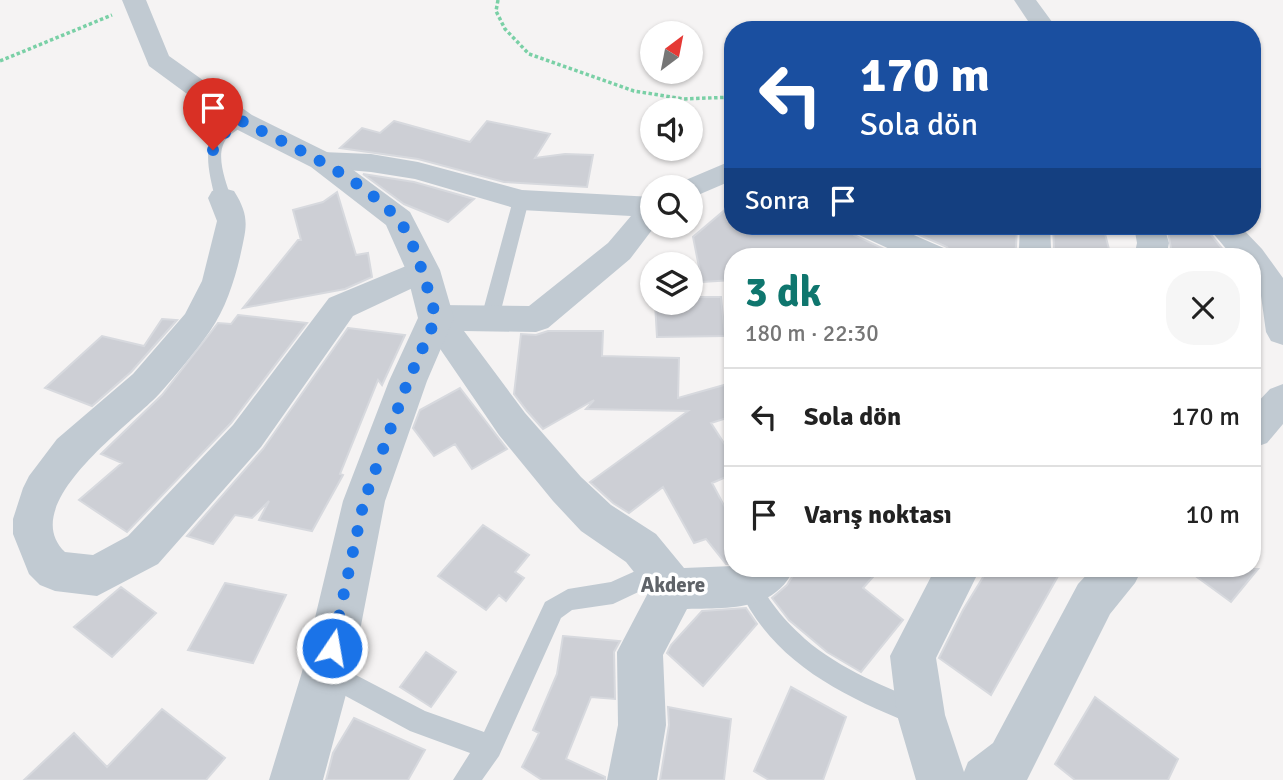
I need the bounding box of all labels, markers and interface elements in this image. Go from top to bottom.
north arrow [640,21,704,84]
map controls [640,21,703,315]
text: 170 m [860,45,990,105]
icon: left [745,49,836,140]
pin [183,78,243,150]
icon: arrive [194,89,232,127]
button: sound [640,98,703,161]
text: Sola dön [860,105,978,144]
button: search [640,175,703,238]
icon: arrive [824,182,862,220]
text: Sonra [745,185,810,217]
button: layers [640,252,703,315]
text: 3 dk [745,267,822,318]
button: close [1166,271,1240,345]
text: 180 m · 22:30 [745,319,879,348]
icon: left [745,398,783,436]
text: Sola dön [804,401,901,433]
text: 170 m [1171,401,1240,433]
icon: arrive [745,496,783,534]
text: Varış noktası [804,499,952,531]
text: 10 m [1185,499,1240,531]
district label: Akdere [641,572,705,598]
position arrow [295,611,369,685]

